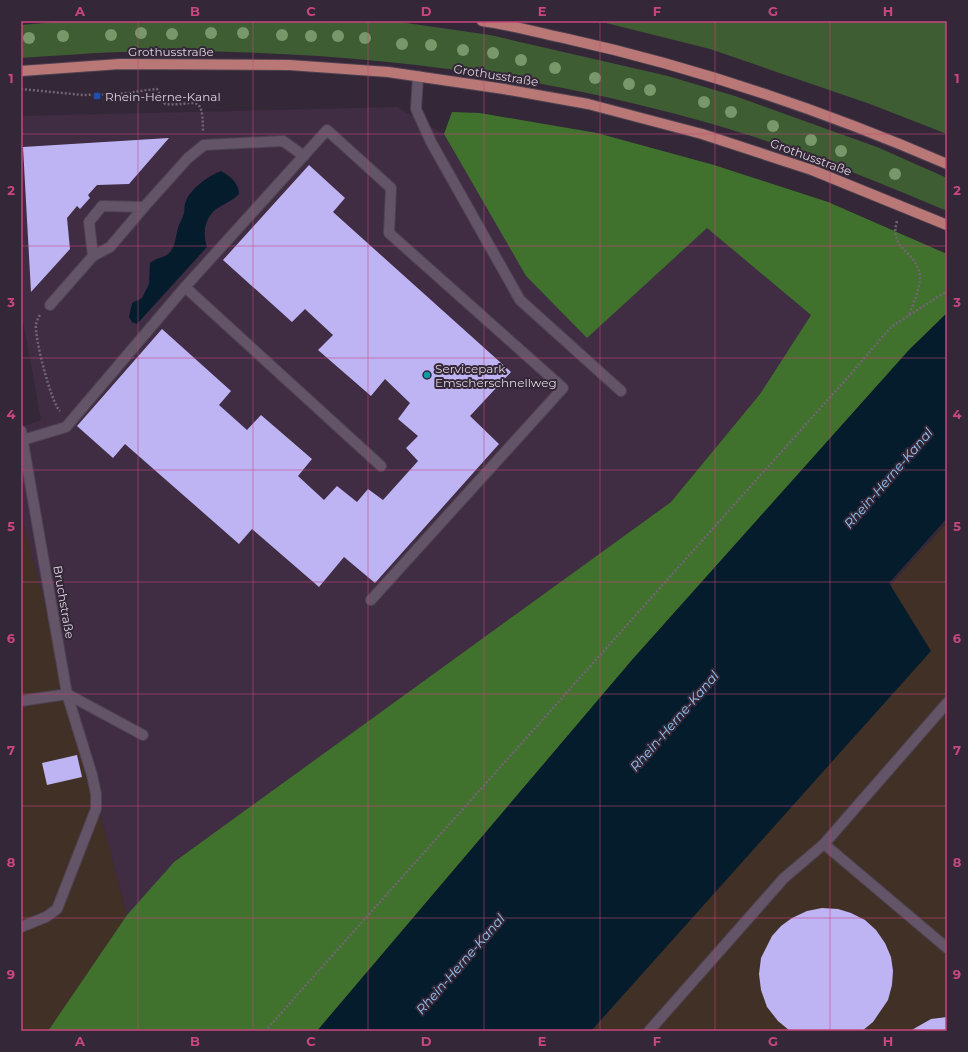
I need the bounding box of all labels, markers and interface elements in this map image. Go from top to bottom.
text: A [74,3,86,19]
text: B [190,3,200,19]
text: C [306,3,316,19]
text: D [421,3,432,19]
text: E [538,3,547,19]
text: F [653,3,661,19]
text: G [768,3,778,19]
text: H [883,3,893,19]
street label: Grothusstraße [128,44,214,59]
street label: Grothusstraße [452,61,540,89]
text: 1 [8,70,14,86]
text: 1 [954,70,960,86]
place label: Rhein-Herne-Kanal [105,89,221,104]
marker: Rhein-Herne-Kanal [92,91,102,101]
street label: Grothusstraße [768,135,854,179]
text: 2 [7,182,15,198]
text: 2 [953,182,961,198]
text: 3 [6,294,15,310]
text: 3 [952,294,961,310]
place label: Servicepark Emscherschnellweg [435,361,557,390]
marker: Servicepark Emscherschnellweg [422,370,432,380]
text: 4 [7,406,16,422]
text: 4 [953,406,962,422]
water label: Rhein-Herne-Kanal [840,424,936,531]
text: 5 [7,518,15,534]
text: 5 [953,518,961,534]
street label: Bruchstraße [50,564,78,640]
text: 6 [7,630,16,646]
text: 6 [953,630,962,646]
water label: Rhein-Herne-Kanal [626,667,722,774]
text: 7 [7,742,15,758]
text: 7 [953,742,961,758]
text: 8 [7,854,16,870]
text: 8 [953,854,962,870]
water label: Rhein-Herne-Kanal [412,910,508,1017]
text: 9 [7,966,15,982]
text: 9 [953,966,961,982]
text: A [74,1033,86,1049]
text: B [190,1033,200,1049]
text: C [306,1033,316,1049]
text: D [421,1033,432,1049]
text: E [538,1033,547,1049]
text: F [653,1033,661,1049]
text: G [768,1033,778,1049]
text: H [883,1033,893,1049]

